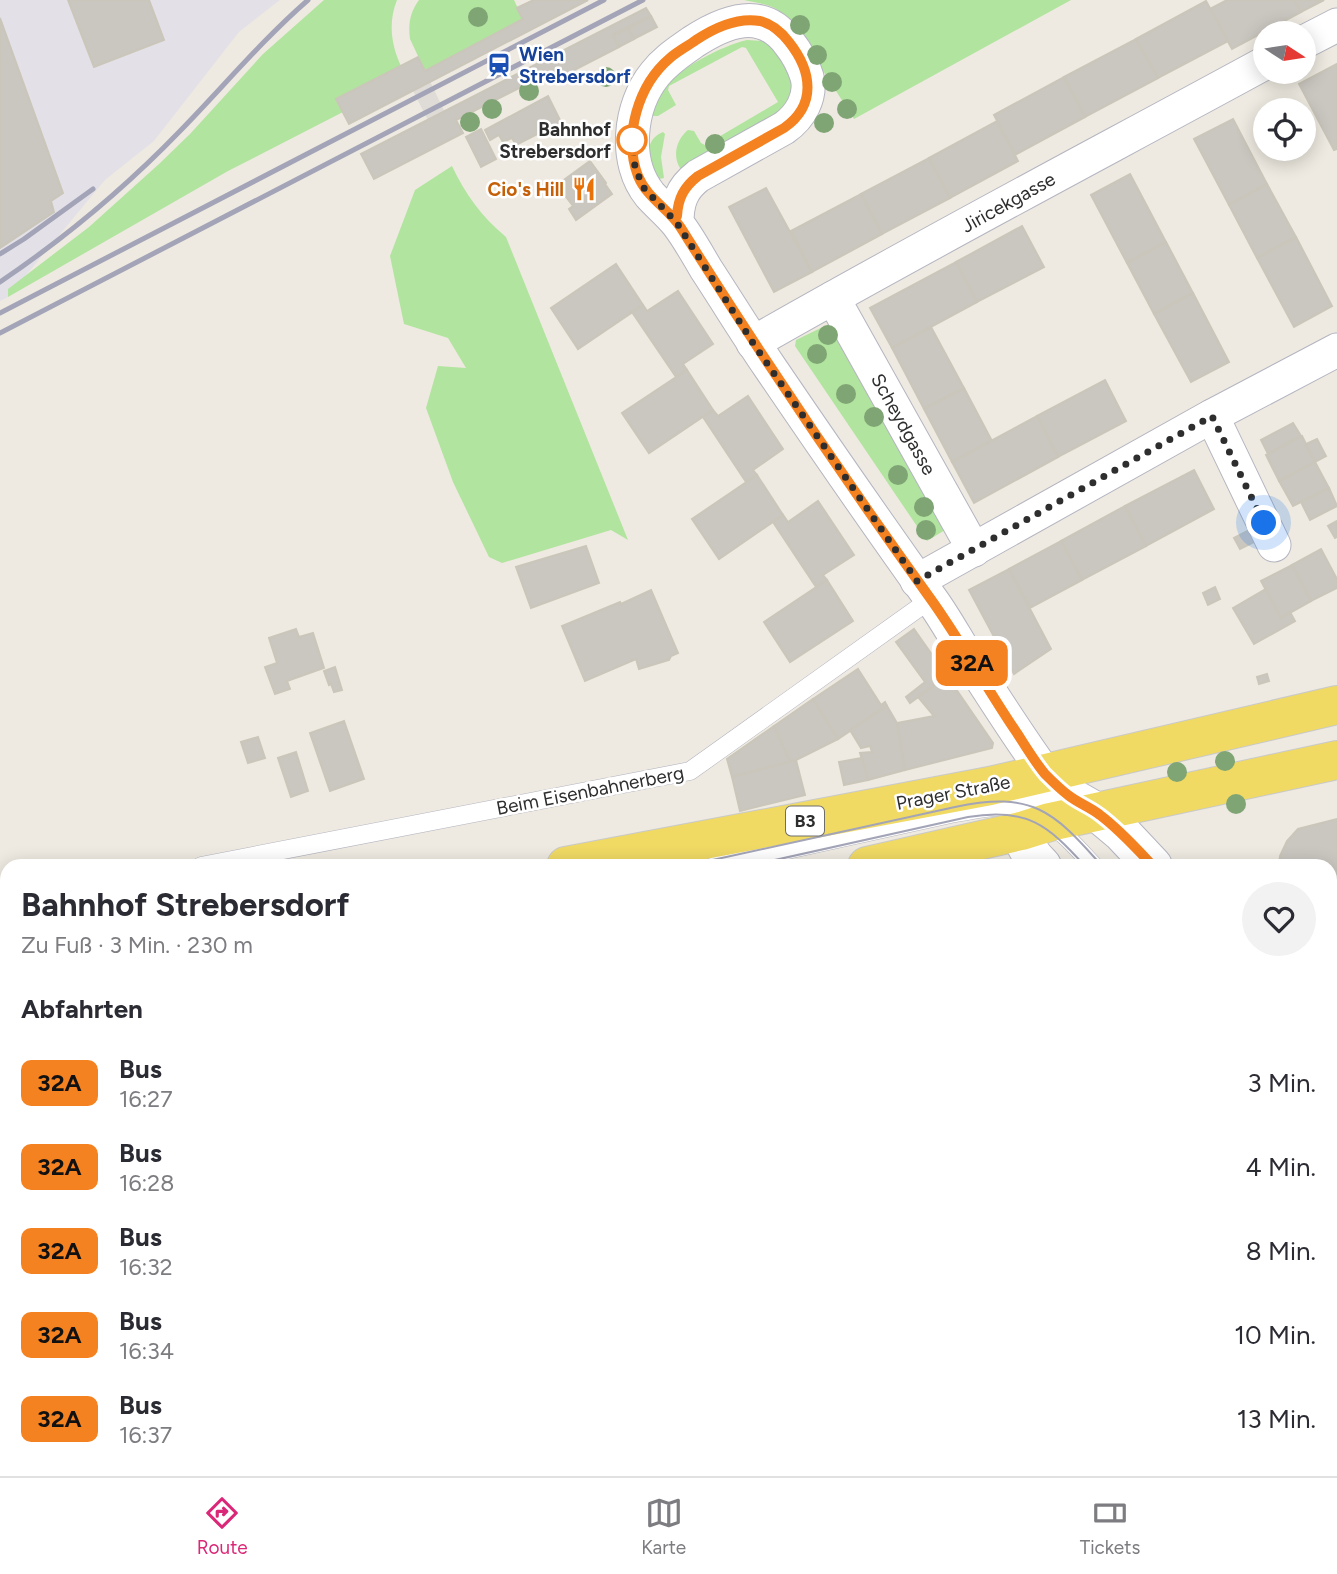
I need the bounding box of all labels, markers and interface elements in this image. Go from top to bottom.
north arrow [1253,21,1316,84]
map controls [1253,21,1316,161]
place label: Wien Strebersdorf [519,43,631,88]
station icon: Wien Strebersdorf [485,51,513,79]
button: locate [1253,98,1316,161]
place label: Bahnhof Strebersdorf [499,118,612,163]
marker: Bahnhof Strebersdorf [617,125,647,155]
street label: Jiricekgasse [957,167,1059,238]
restaurant icon: Cio's Hill [570,175,598,203]
place label: Cio's Hill [488,178,564,201]
street label: Scheydgasse [866,369,941,479]
your location [1246,505,1281,540]
line badge: 32A [932,640,1012,686]
text: 32A [950,648,994,677]
street label: Beim Eisenbahnerberg [494,761,686,820]
street label: Prager Straße [894,770,1012,815]
road number: B3 [786,806,824,836]
button: heart [1242,882,1316,956]
text: Bahnhof Strebersdorf [21,885,349,924]
text: Zu Fuß · 3 Min. · 230 m [21,931,253,959]
text: Abfahrten [21,993,143,1025]
text: Bus [119,1053,162,1085]
text: 3 Min. [1247,1067,1316,1099]
text: 32A [37,1068,82,1097]
text: 16:27 [119,1085,173,1113]
text: Bus [119,1137,162,1169]
text: 4 Min. [1245,1151,1316,1183]
text: 32A [37,1152,82,1181]
text: 16:28 [119,1169,174,1197]
text: Bus [119,1221,162,1253]
text: 8 Min. [1246,1235,1316,1267]
text: 32A [37,1236,82,1265]
text: 16:32 [119,1253,173,1281]
text: Bus [119,1305,162,1337]
text: 10 Min. [1234,1319,1316,1351]
text: 32A [37,1320,82,1349]
text: 16:34 [119,1337,174,1365]
text: Bus [119,1389,162,1421]
text: 13 Min. [1237,1403,1316,1435]
text: 32A [37,1404,82,1433]
text: 16:37 [119,1421,172,1449]
tab: Route [197,1494,248,1559]
tab: Karte [641,1494,686,1559]
tab: Tickets [1080,1494,1140,1559]

